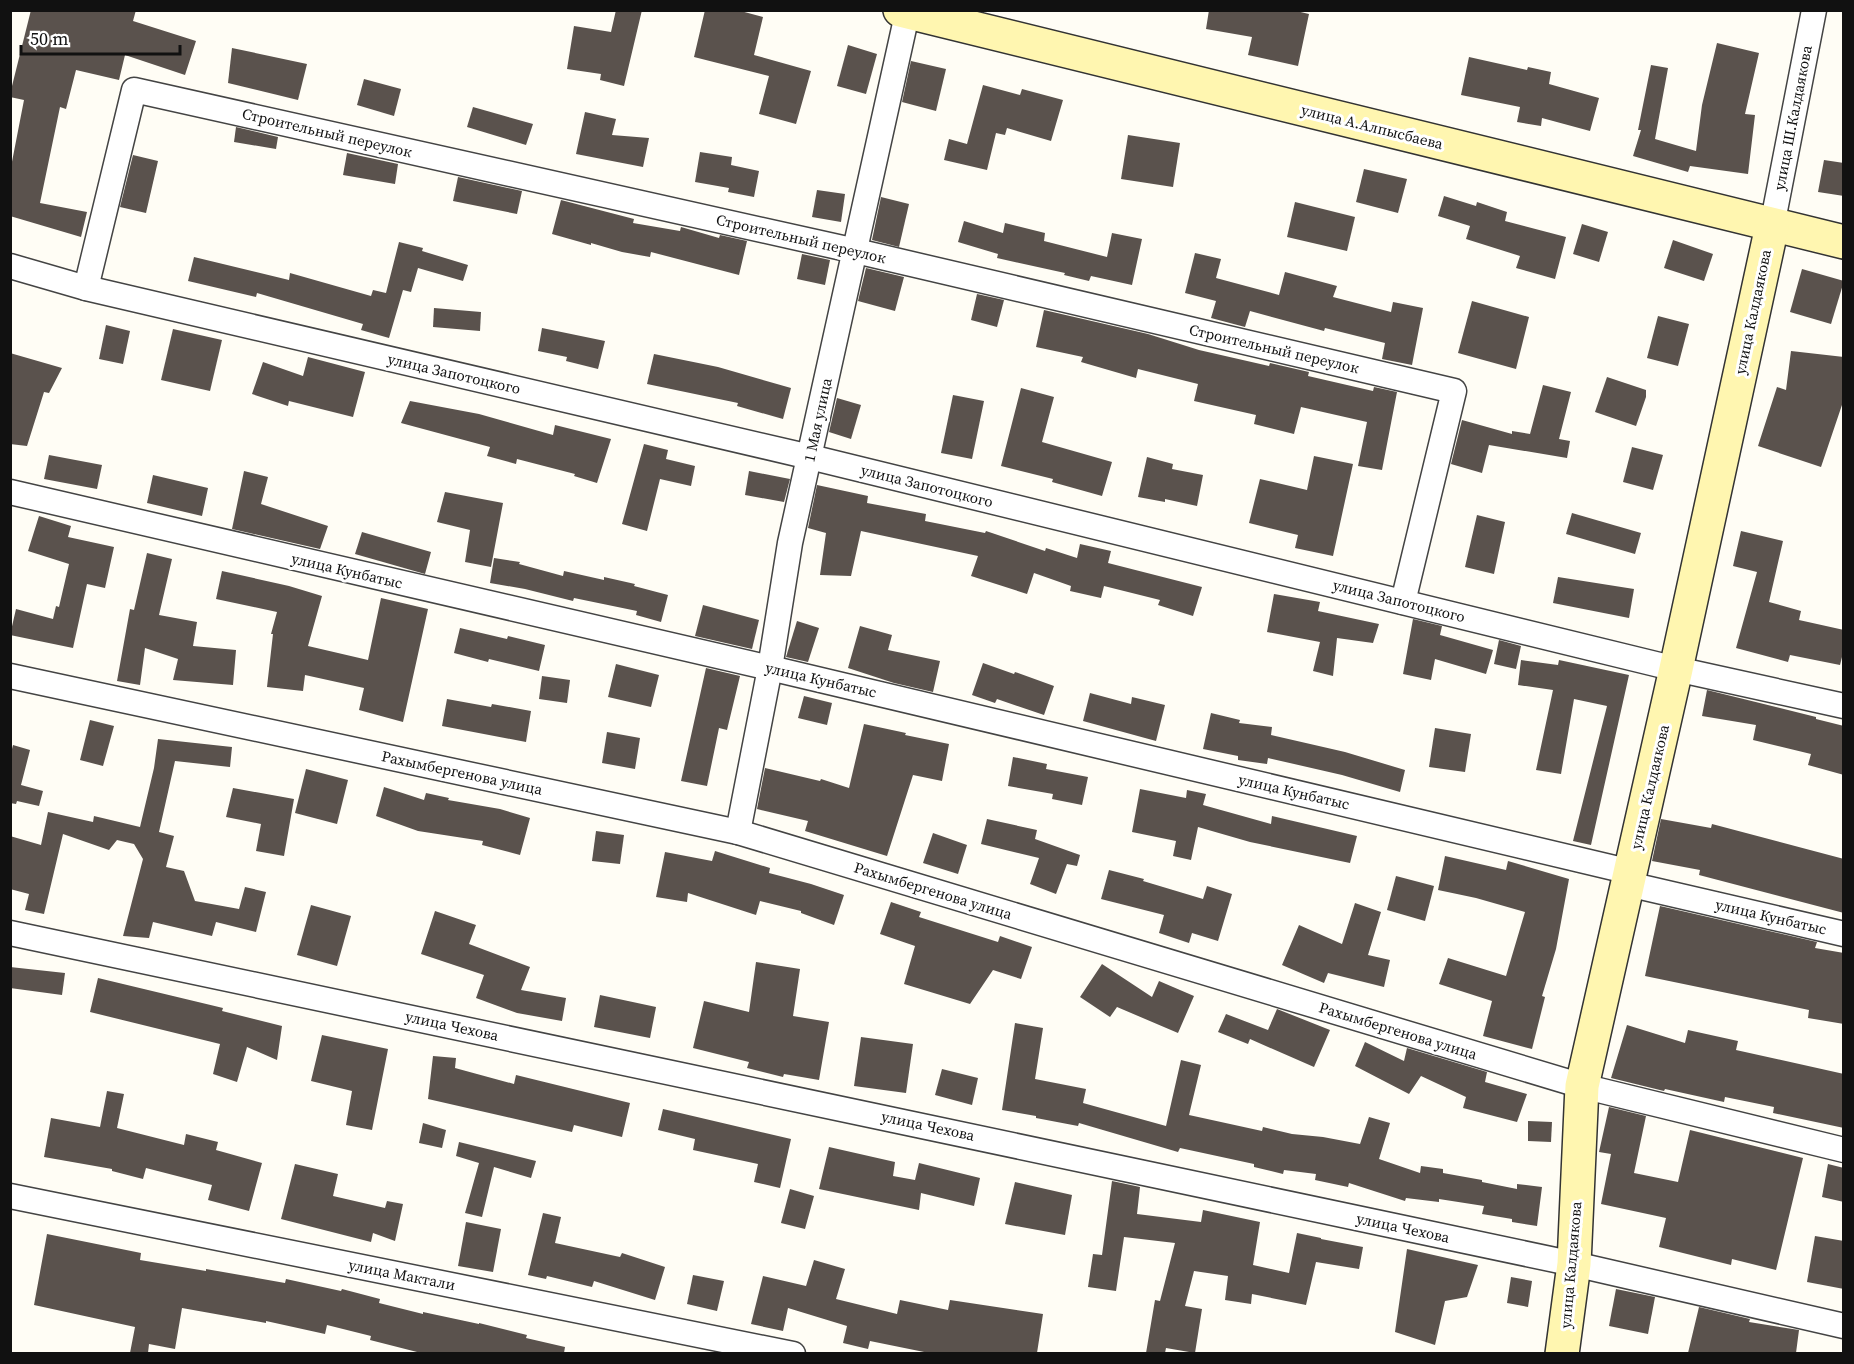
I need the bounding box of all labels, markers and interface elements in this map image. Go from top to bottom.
scale bar [21,18,180,56]
text: 50 m [30,26,68,51]
street label: улица Ш.Калдаякова [1768,43,1817,192]
street label: улица А.Алпысбаева [1299,99,1446,154]
street label: Строительный переулок [240,103,415,162]
street label: Строительный переулок [714,209,889,268]
street label: улица Калдаякова [1729,247,1776,376]
street label: Строительный переулок [1187,319,1362,378]
street label: улица Запотоцкого [386,348,523,399]
street label: 1 Мая улица [798,376,837,464]
street label: улица Запотоцкого [859,459,995,512]
street label: улица Кунбатыс [289,548,405,594]
street label: улица Запотоцкого [1331,574,1467,627]
street label: улица Кунбатыс [763,657,879,703]
street label: улица Калдаякова [1625,722,1674,851]
street label: Рахымбергенова улица [380,745,545,800]
street label: улица Кунбатыс [1236,769,1352,815]
street label: Рахымбергенова улица [852,857,1015,925]
street label: улица Кунбатыс [1713,894,1829,940]
street label: Рахымбергенова улица [1317,997,1480,1065]
street label: улица Чехова [404,1005,501,1046]
street label: улица Чехова [880,1105,977,1146]
street label: улица Калдаякова [1554,1200,1587,1329]
street label: улица Чехова [1355,1207,1452,1248]
street label: улица Мактали [347,1254,458,1295]

